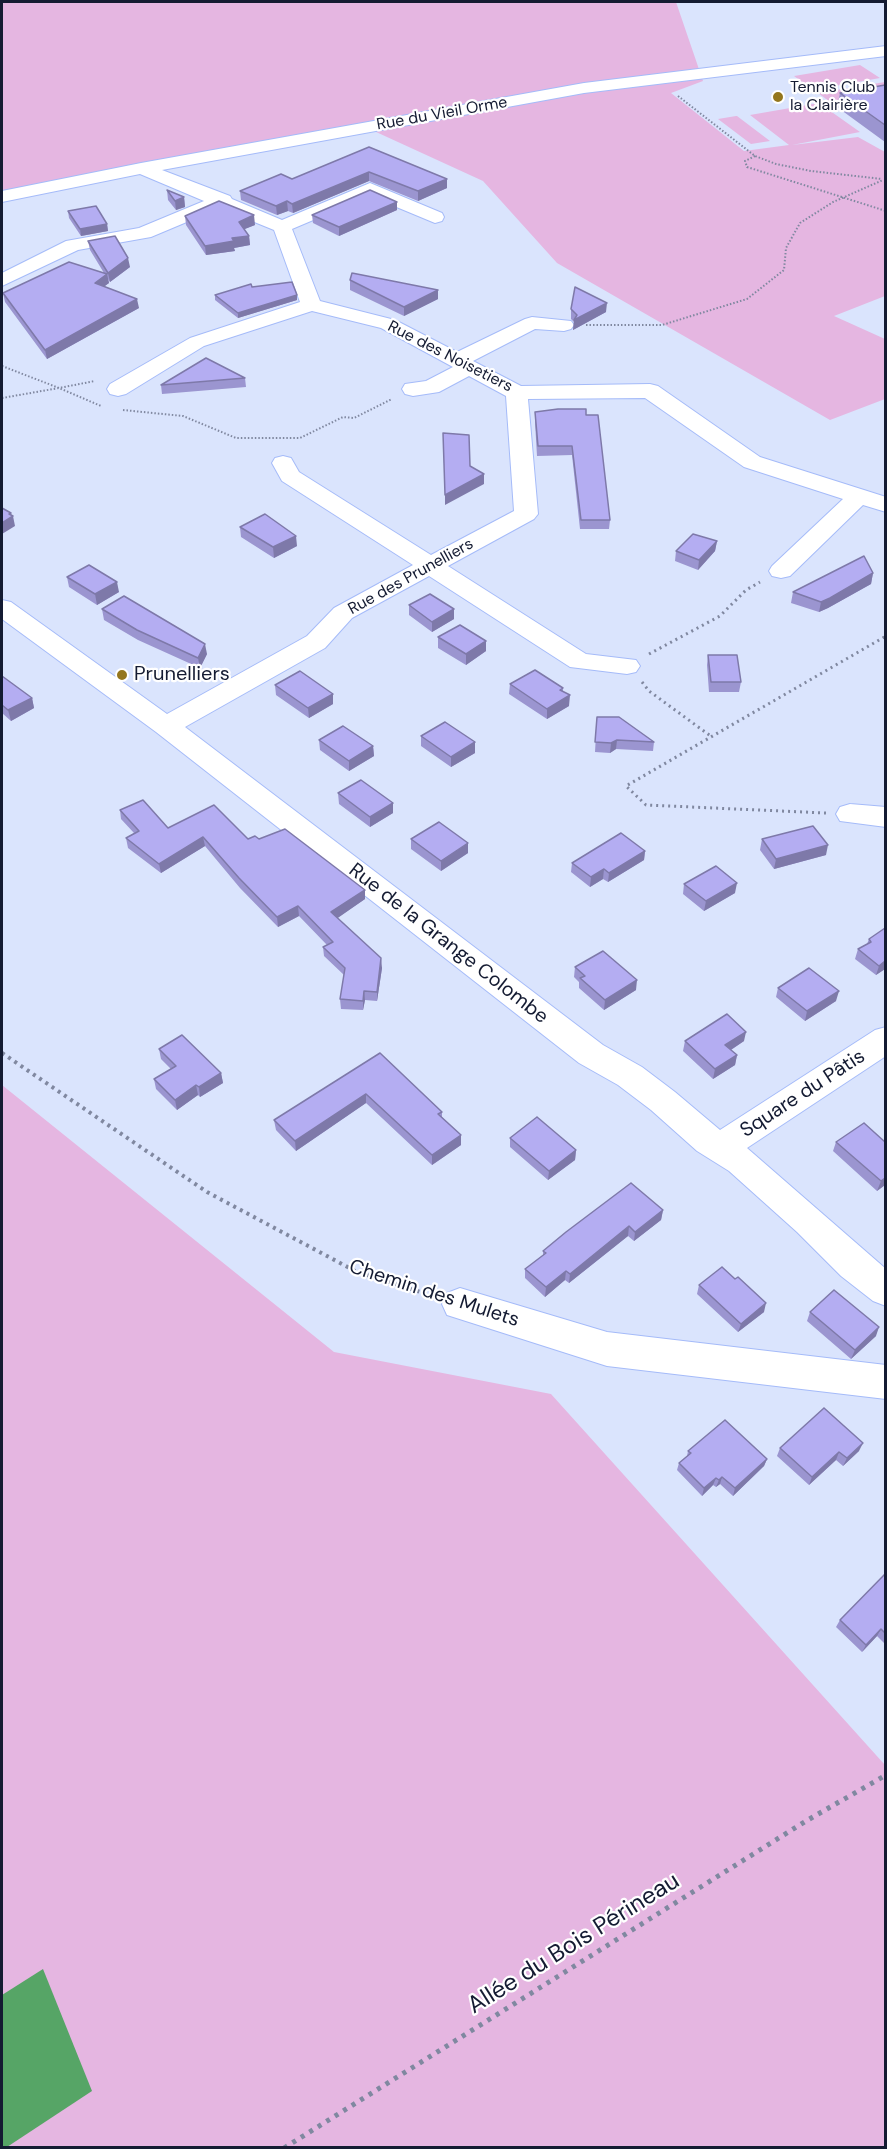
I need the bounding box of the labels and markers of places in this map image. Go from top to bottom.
place label: Tennis Club la Clairière [790,78,875,116]
marker: Tennis Club la Clairière [771,90,785,104]
place label: Prunelliers [134,663,230,687]
marker: Prunelliers [115,668,129,682]

